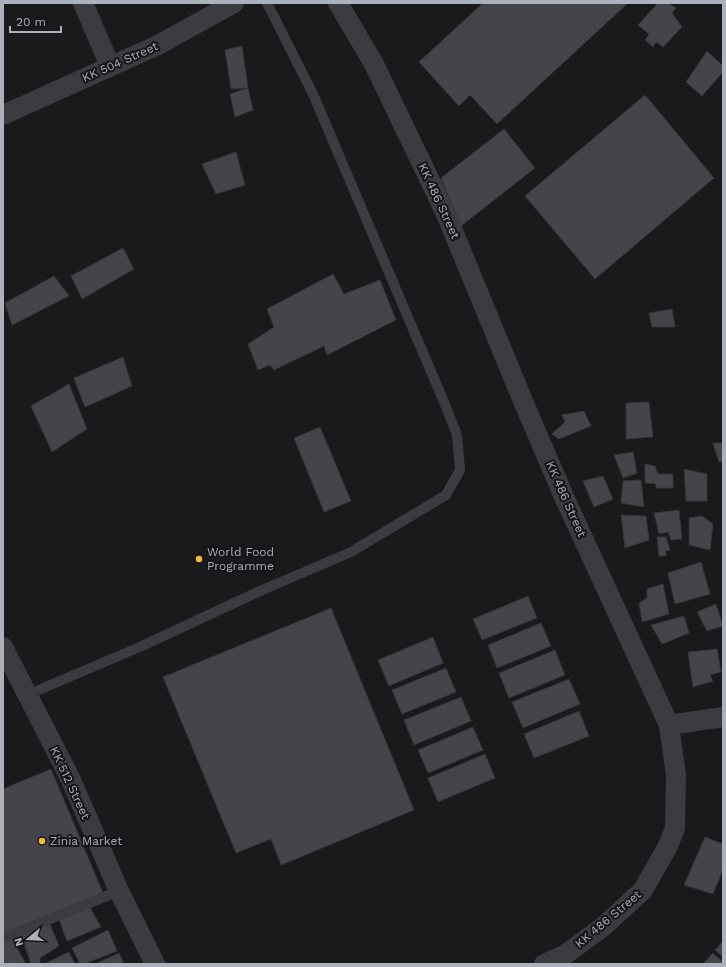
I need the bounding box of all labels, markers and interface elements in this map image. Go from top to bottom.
scale bar [10,8,61,34]
text: 20 m [16,15,46,29]
street label: KK 504 Street [80,39,160,85]
street label: KK 486 Street [415,161,463,241]
street label: KK 486 Street [543,459,589,539]
place label: World Food Programme [207,545,274,573]
marker: World Food Programme [194,554,204,564]
street label: KK 512 Street [47,744,93,822]
place label: Zinia Market [50,834,122,848]
marker: Zinia Market [37,836,47,846]
street label: KK 486 Street [572,887,644,951]
north arrow [8,919,48,959]
text: N [12,936,26,948]

